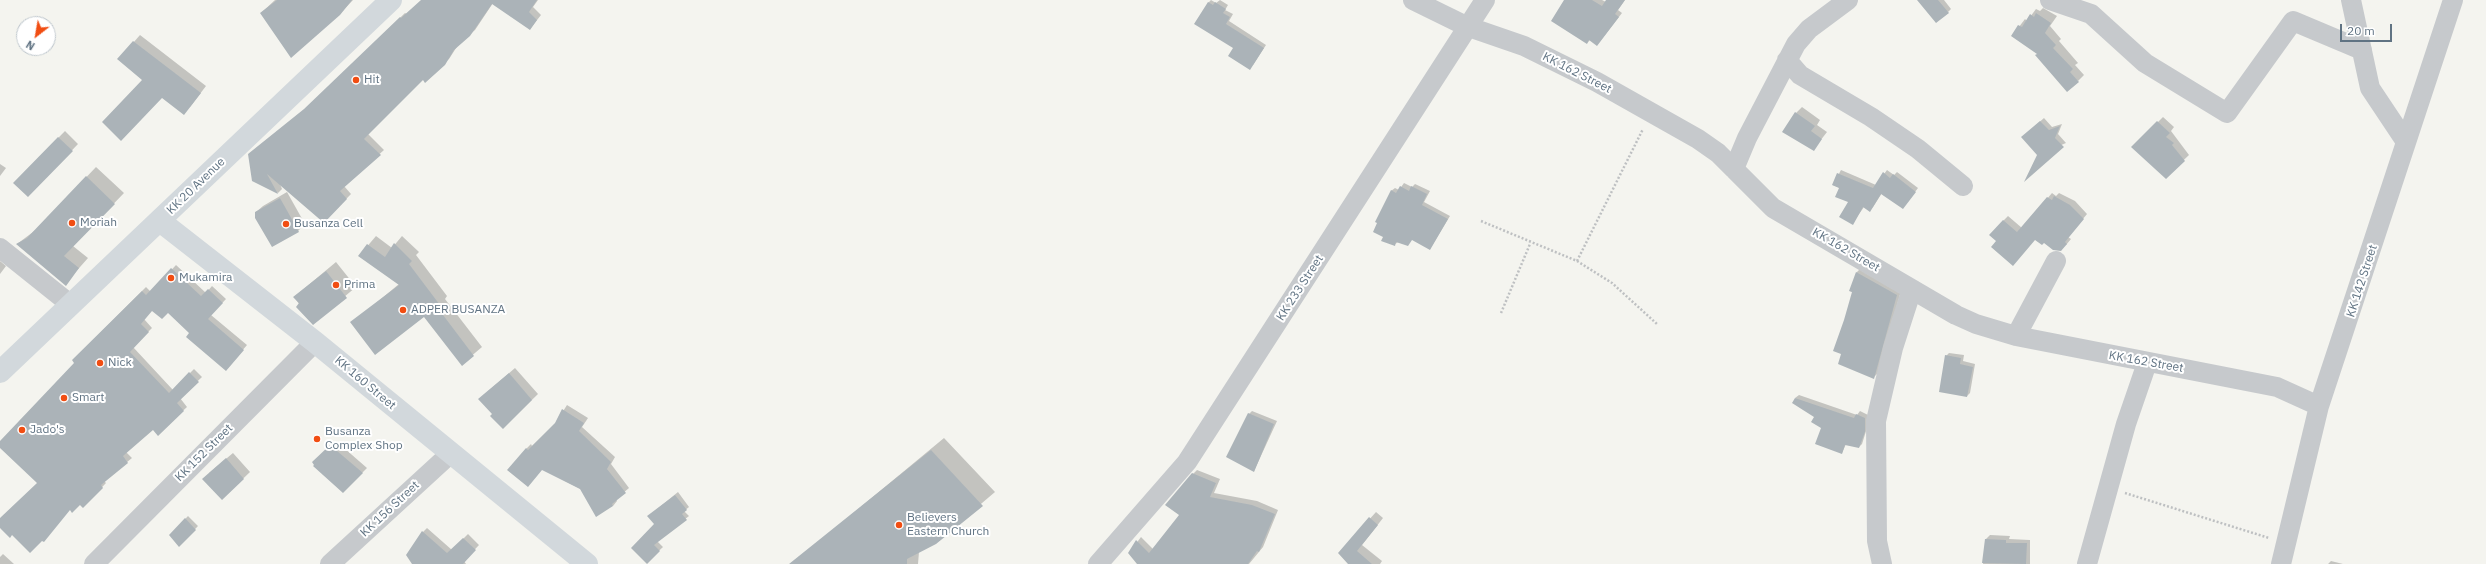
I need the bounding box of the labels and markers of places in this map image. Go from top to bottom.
place label: Hit [364,73,380,87]
marker: Hit [351,75,361,85]
place label: Moriah [80,216,117,230]
place label: Busanza Cell [294,217,363,231]
marker: Moriah [67,218,77,228]
marker: Busanza Cell [281,219,291,229]
place label: Mukamira [179,271,232,285]
marker: Mukamira [166,273,176,283]
place label: Prima [344,278,375,292]
marker: Prima [331,280,341,290]
place label: ADPER BUSANZA [411,303,505,317]
marker: ADPER BUSANZA [398,305,408,315]
place label: Nick [108,356,132,370]
marker: Nick [95,358,105,368]
place label: Smart [72,391,105,405]
marker: Smart [59,393,69,403]
place label: Jado's [30,423,65,437]
marker: Jado's [17,425,27,435]
place label: Busanza Complex Shop [325,425,403,453]
marker: Busanza Complex Shop [312,434,322,444]
place label: Believers Eastern Church [907,511,989,539]
marker: Believers Eastern Church [894,520,904,530]

